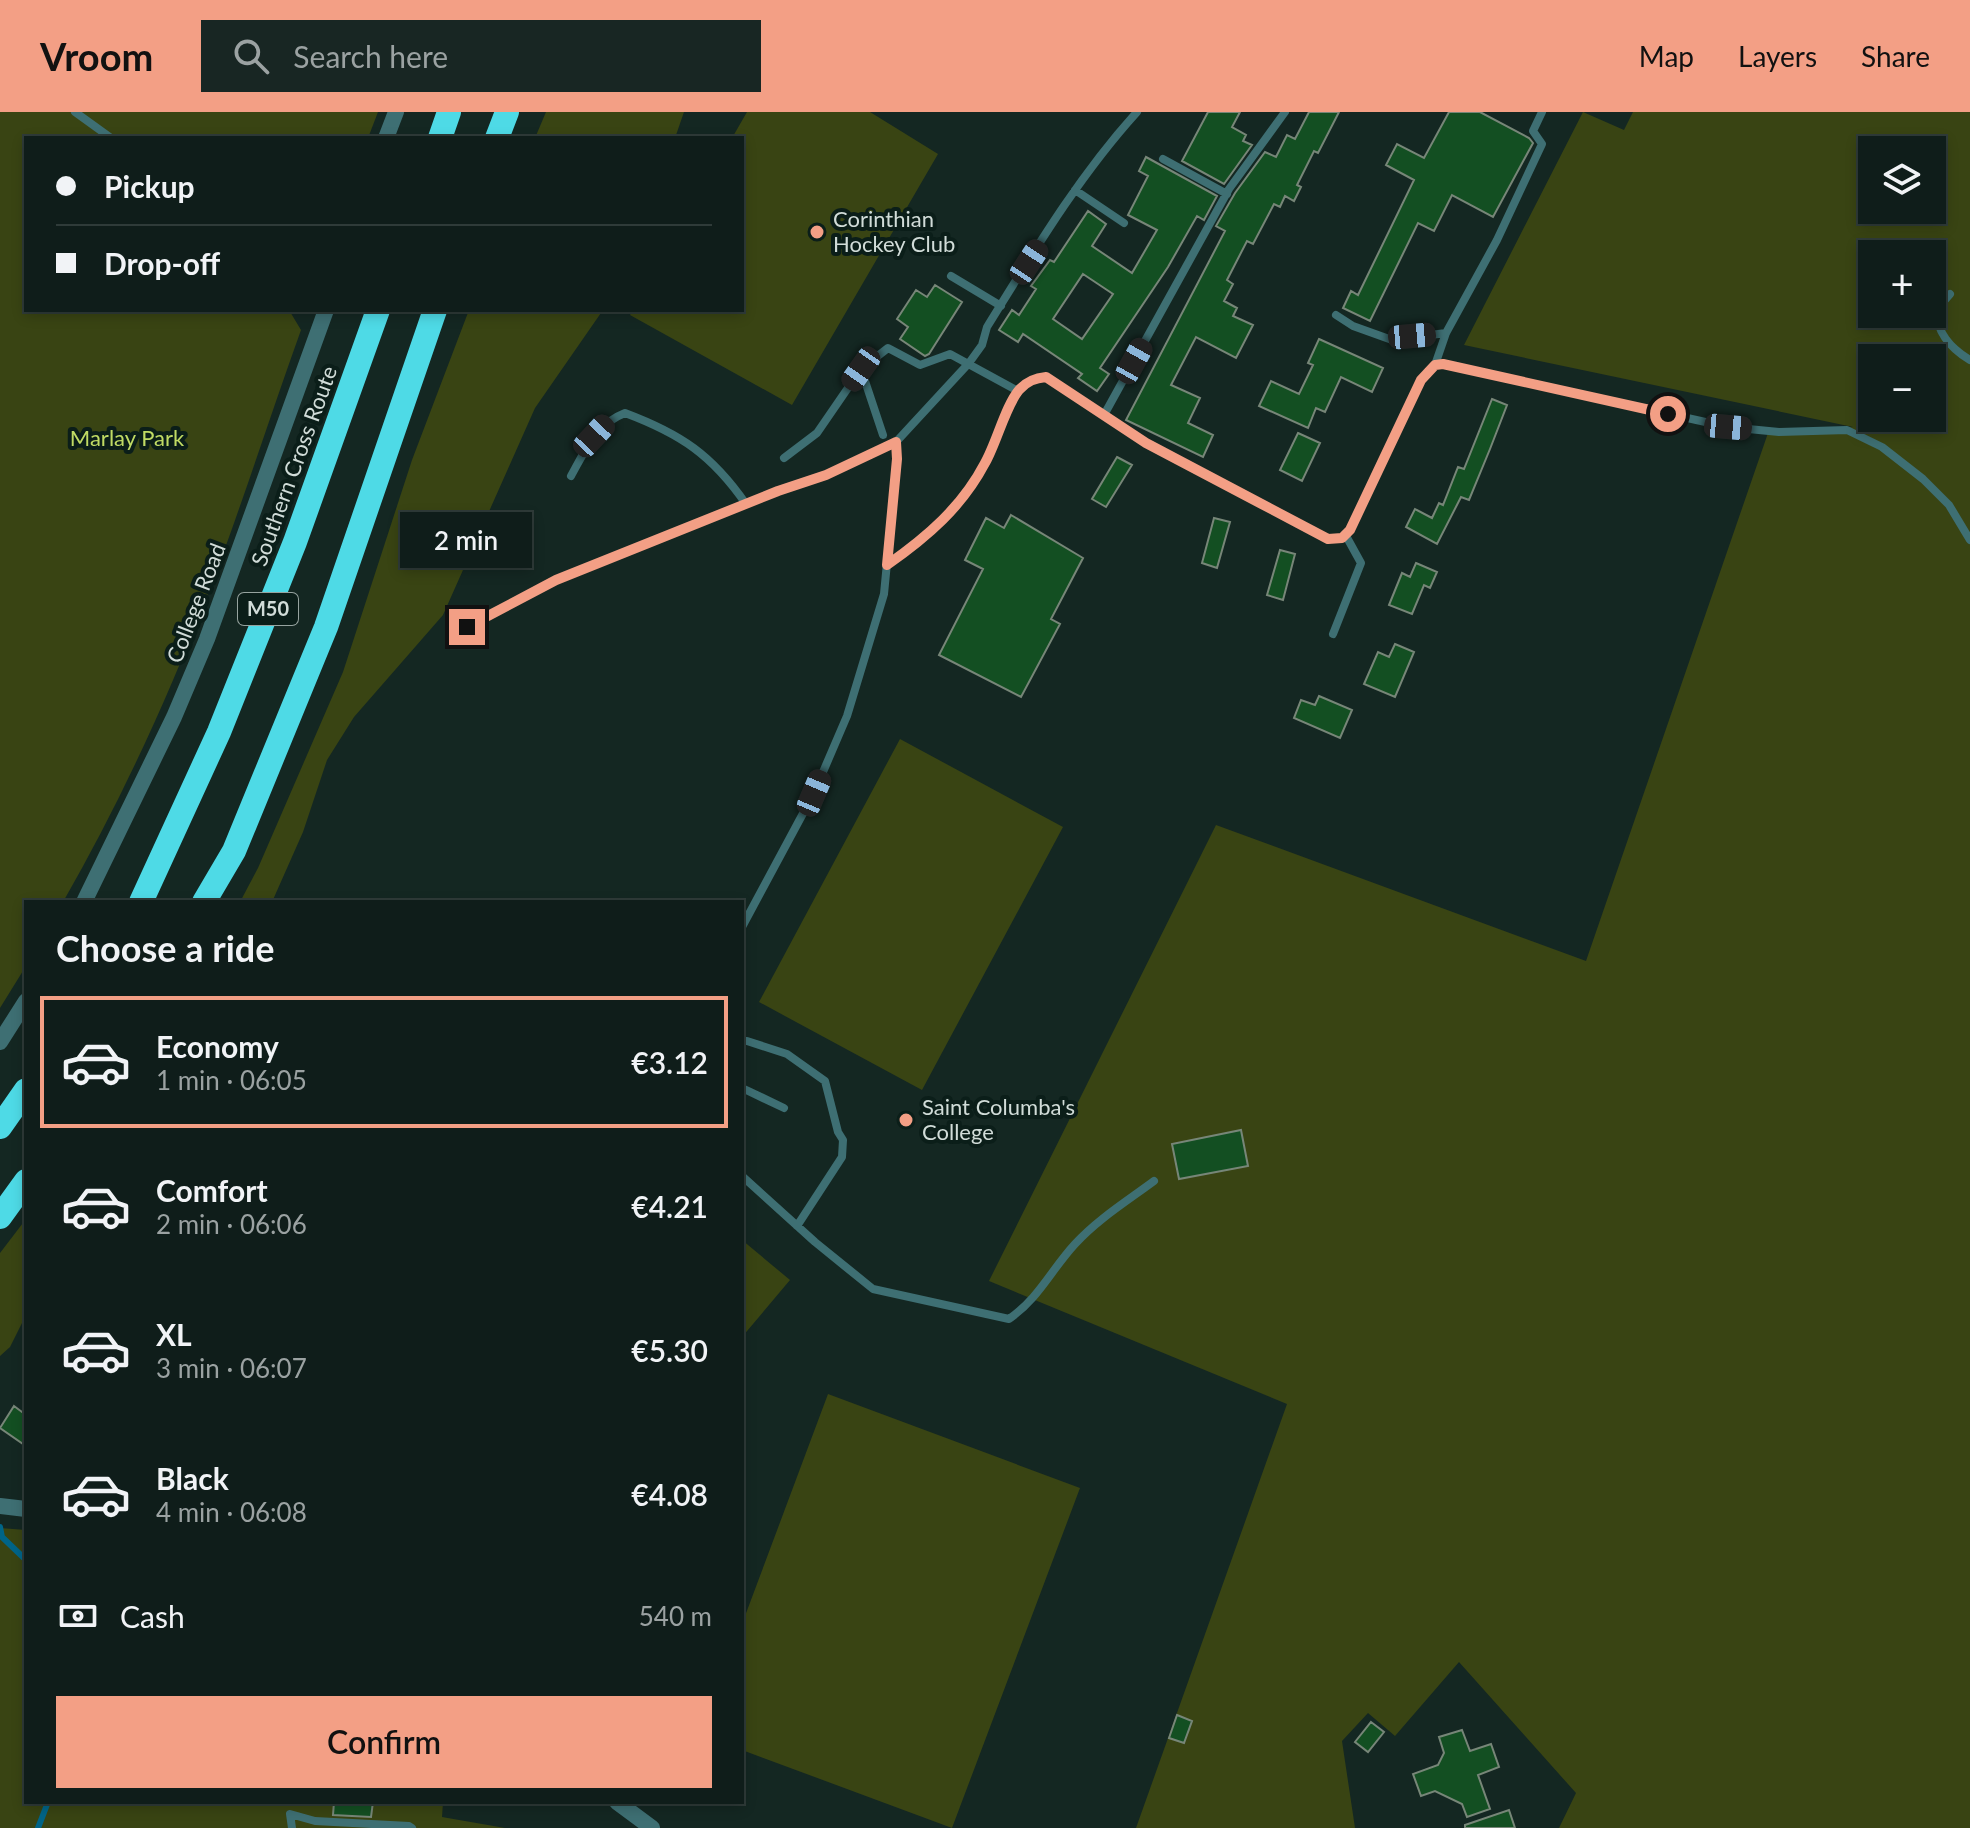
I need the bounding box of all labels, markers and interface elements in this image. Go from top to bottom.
search box [201,20,761,92]
text: Vroom [40,33,153,79]
icon: search [229,34,273,78]
text: Search here [293,38,448,74]
text: Map [1639,39,1694,73]
text: Layers [1738,39,1817,73]
text: Share [1861,39,1930,73]
map controls [1858,136,1946,432]
button: layers [1858,136,1946,224]
text: Pickup [104,168,195,204]
place label: Corinthian Hockey Club [833,205,955,257]
marker: Corinthian Hockey Club [808,223,826,241]
car [1006,235,1052,289]
button: + [1858,240,1946,328]
text: Drop-off [104,245,220,281]
car [1387,322,1437,350]
car [1112,334,1156,388]
car [837,342,885,396]
button: − [1858,344,1946,432]
street label: Southern Cross Route [245,362,342,570]
route start [1650,396,1686,432]
car [569,410,619,462]
car [1703,413,1753,441]
park label: Marlay Park [70,424,185,451]
callout: 2 min [401,511,533,567]
text: 2 min [434,524,498,556]
street label: College Road [160,539,231,667]
road number: M50 [238,593,298,625]
route end [449,609,485,645]
car [794,766,834,820]
text: Choose a ride [56,926,275,970]
icon: car [60,1026,132,1098]
text: Economy [156,1028,279,1064]
text: €3.12 [631,1044,708,1080]
text: 1 min · 06:05 [156,1064,307,1096]
place label: Saint Columba's College [922,1093,1075,1145]
marker: Saint Columba's College [897,1111,915,1129]
icon: car [60,1170,132,1242]
text: Comfort [156,1172,268,1208]
text: €4.21 [631,1188,708,1224]
text: 2 min · 06:06 [156,1208,307,1240]
icon: car [60,1314,132,1386]
text: XL [156,1316,192,1352]
text: €5.30 [631,1332,708,1368]
text: 3 min · 06:07 [156,1352,307,1384]
icon: car [60,1458,132,1530]
text: Black [156,1460,229,1496]
text: €4.08 [631,1476,708,1512]
text: 4 min · 06:08 [156,1496,307,1528]
icon: cash [56,1594,100,1638]
text: Cash [120,1598,185,1634]
text: 540 m [639,1600,712,1632]
button: Confirm [56,1696,712,1788]

